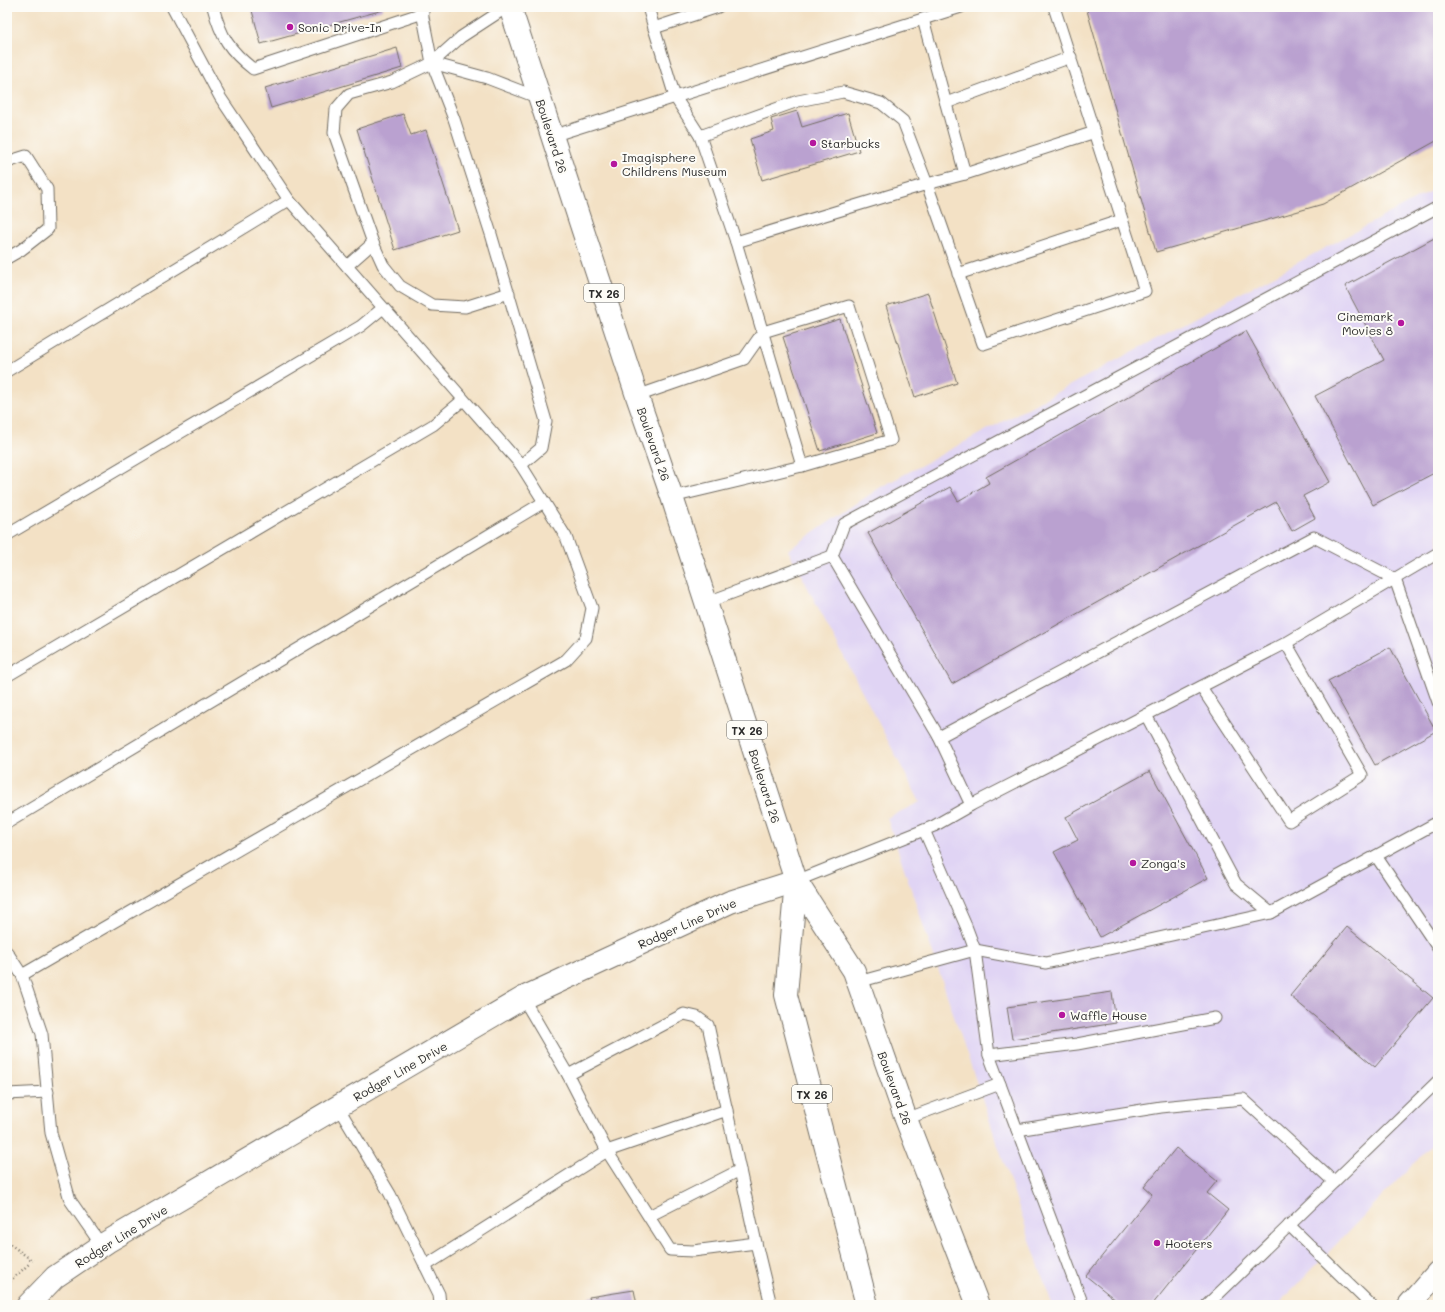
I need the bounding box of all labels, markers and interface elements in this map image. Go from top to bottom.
place label: Sonic Drive-In [298,19,382,35]
marker: Sonic Drive-In [285,22,295,32]
street label: Boulevard 26 [533,97,571,175]
place label: Starbucks [821,135,880,151]
marker: Starbucks [808,138,818,148]
place label: Imagisphere Childrens Museum [622,149,727,179]
marker: Imagisphere Childrens Museum [609,159,619,169]
road number: TX 26 [584,284,624,302]
place label: Cinemark Movies 8 [1337,308,1393,338]
marker: Cinemark Movies 8 [1396,318,1406,328]
street label: Boulevard 26 [634,405,674,483]
road number: TX 26 [727,721,767,739]
street label: Boulevard 26 [746,747,784,825]
place label: Zonga's [1141,855,1186,871]
marker: Zonga's [1128,858,1138,868]
street label: Rodger Line Drive [635,894,739,952]
place label: Waffle House [1070,1007,1147,1023]
marker: Waffle House [1057,1010,1067,1020]
street label: Rodger Line Drive [350,1037,450,1105]
street label: Boulevard 26 [874,1049,916,1127]
road number: TX 26 [792,1085,832,1103]
street label: Rodger Line Drive [72,1201,170,1271]
place label: Hooters [1165,1235,1213,1251]
marker: Hooters [1152,1238,1162,1248]

